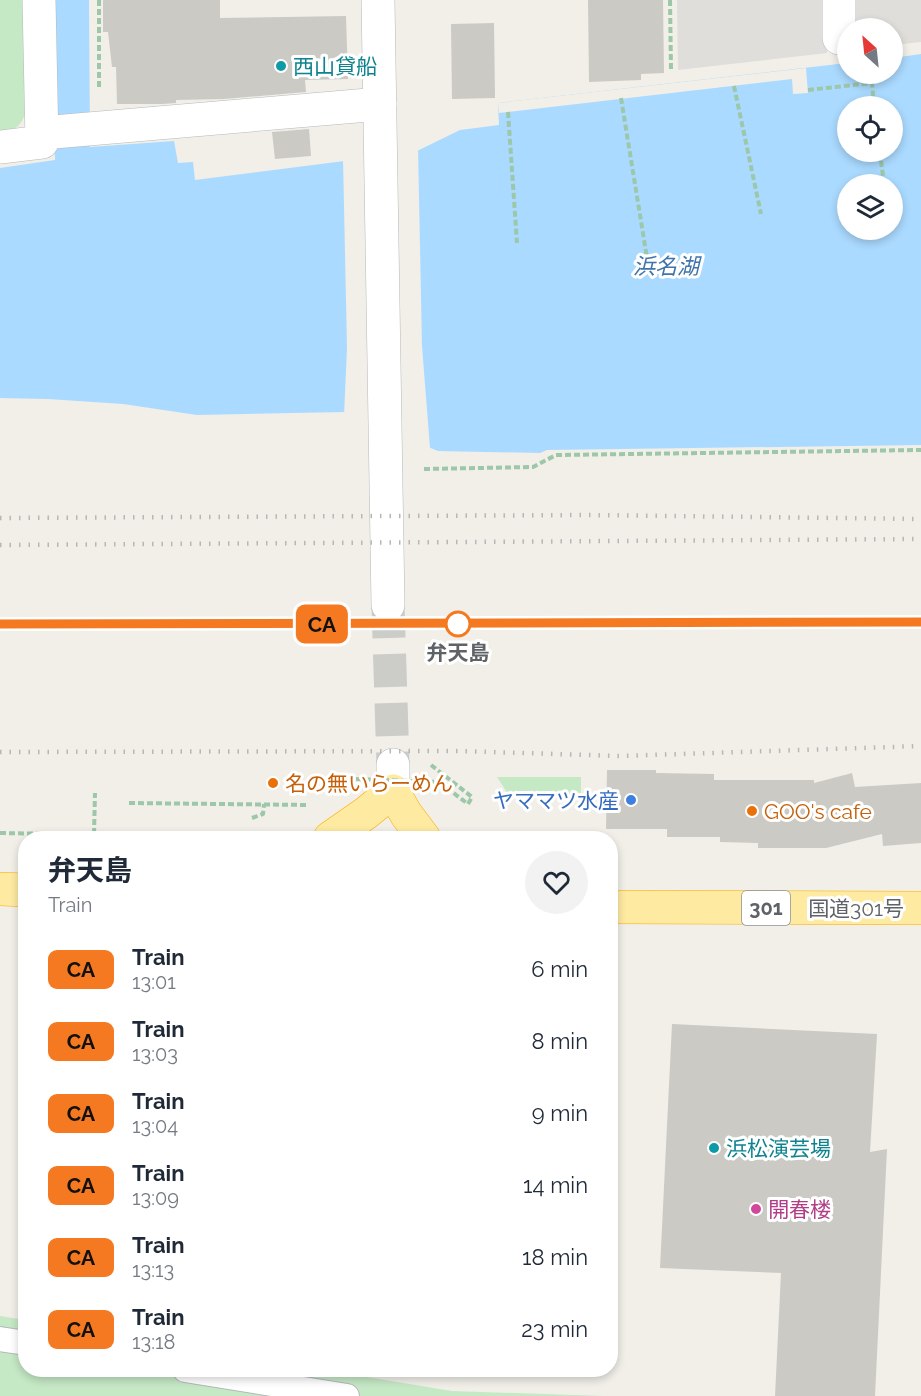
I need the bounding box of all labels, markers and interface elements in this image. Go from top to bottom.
north arrow [837,18,903,84]
map controls [837,18,903,240]
place label: 西山貸船 [293,54,377,79]
marker: 西山貸船 [274,59,288,73]
button: locate [837,96,903,162]
button: layers [837,174,903,240]
water label: 浜名湖 [633,253,702,279]
line badge: CA [295,604,349,644]
marker: 弁天島 [445,611,471,637]
text: CA [308,612,336,637]
place label: 弁天島 [427,640,490,665]
place label: 名の無いらーめん [285,771,453,796]
marker: 名の無いらーめん [266,776,280,790]
place label: ヤママツ水産 [493,788,619,813]
marker: ヤママツ水産 [624,793,638,807]
place label: GOO's cafe [764,799,872,824]
marker: GOO's cafe [745,804,759,818]
button: heart [525,851,588,914]
text: 弁天島 [48,854,132,887]
road number: 301 [742,891,790,925]
text: Train [48,893,92,917]
street label: 国道301号 [808,896,904,921]
text: Train [132,944,185,970]
text: 6 min [531,956,588,982]
text: CA [67,957,95,982]
text: 13:01 [132,970,176,994]
text: Train [132,1016,185,1042]
text: 8 min [532,1028,588,1054]
text: CA [67,1029,95,1054]
text: 13:03 [132,1042,178,1066]
text: Train [132,1088,185,1114]
text: 9 min [532,1100,588,1126]
text: CA [67,1101,95,1126]
text: 13:04 [132,1114,178,1138]
place label: 浜松演芸場 [726,1136,831,1161]
marker: 浜松演芸場 [707,1141,721,1155]
text: Train [132,1160,185,1186]
text: 14 min [523,1172,588,1198]
text: CA [67,1173,95,1198]
text: 13:09 [132,1186,179,1210]
place label: 開春楼 [768,1197,831,1222]
marker: 開春楼 [749,1202,763,1216]
text: Train [132,1232,185,1258]
text: 18 min [522,1244,588,1270]
text: CA [67,1245,95,1270]
text: 13:13 [132,1258,174,1282]
text: Train [132,1304,185,1330]
text: 23 min [521,1316,588,1342]
text: CA [67,1317,95,1342]
text: 13:18 [132,1330,175,1354]

